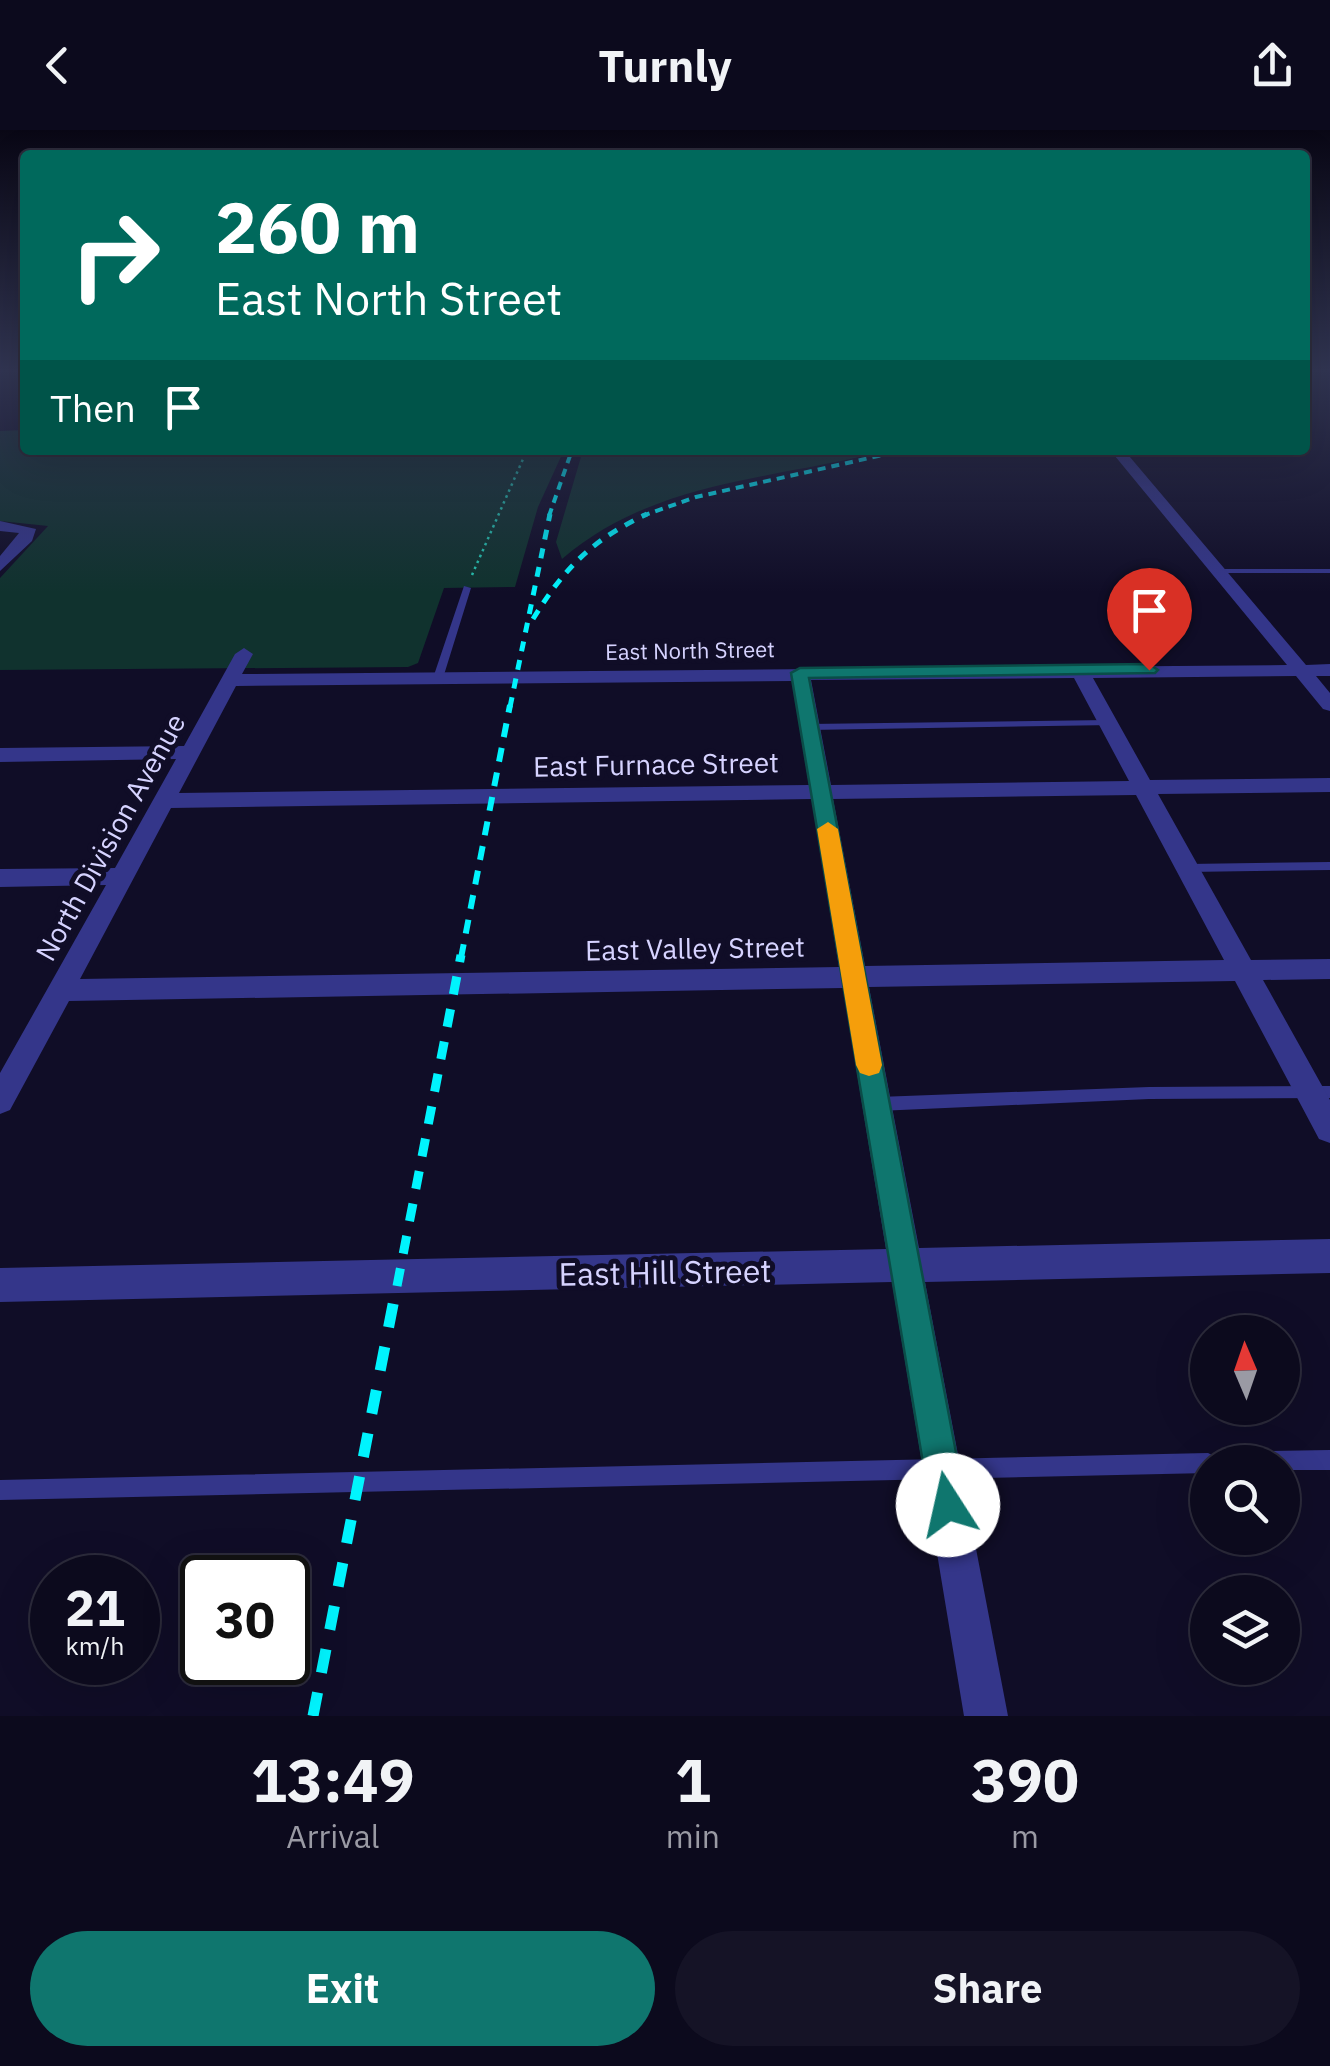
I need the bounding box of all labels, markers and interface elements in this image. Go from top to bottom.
text: Turnly [598,36,732,94]
icon: back [30,38,85,93]
icon: share [1245,38,1300,93]
text: 260 m [215,181,420,272]
icon: right [50,190,180,320]
text: East North Street [215,269,562,327]
icon: arrive [156,380,211,435]
text: Then [50,383,136,432]
pin [1107,568,1192,671]
icon: arrive [1122,583,1177,638]
street label: East North Street [605,634,775,666]
street label: North Division Avenue [27,707,193,967]
street label: East Furnace Street [533,743,779,785]
street label: East Valley Street [585,928,805,968]
street label: East Hill Street [558,1249,772,1295]
north arrow [1190,1315,1300,1425]
map controls [1190,1315,1300,1685]
button: search [1190,1445,1300,1555]
position arrow [896,1453,1000,1557]
speed limit sign: 30 [180,1555,310,1685]
text: 21 [65,1575,125,1640]
button: layers [1190,1575,1300,1685]
text: km/h [66,1629,124,1662]
text: 13:49 [251,1740,415,1819]
text: 1 [675,1740,711,1819]
text: 390 [971,1740,1079,1819]
text: Arrival [286,1815,380,1857]
text: min [666,1815,720,1857]
text: m [1011,1815,1039,1857]
button: Exit [30,1931,655,2046]
button: Share [675,1931,1300,2046]

